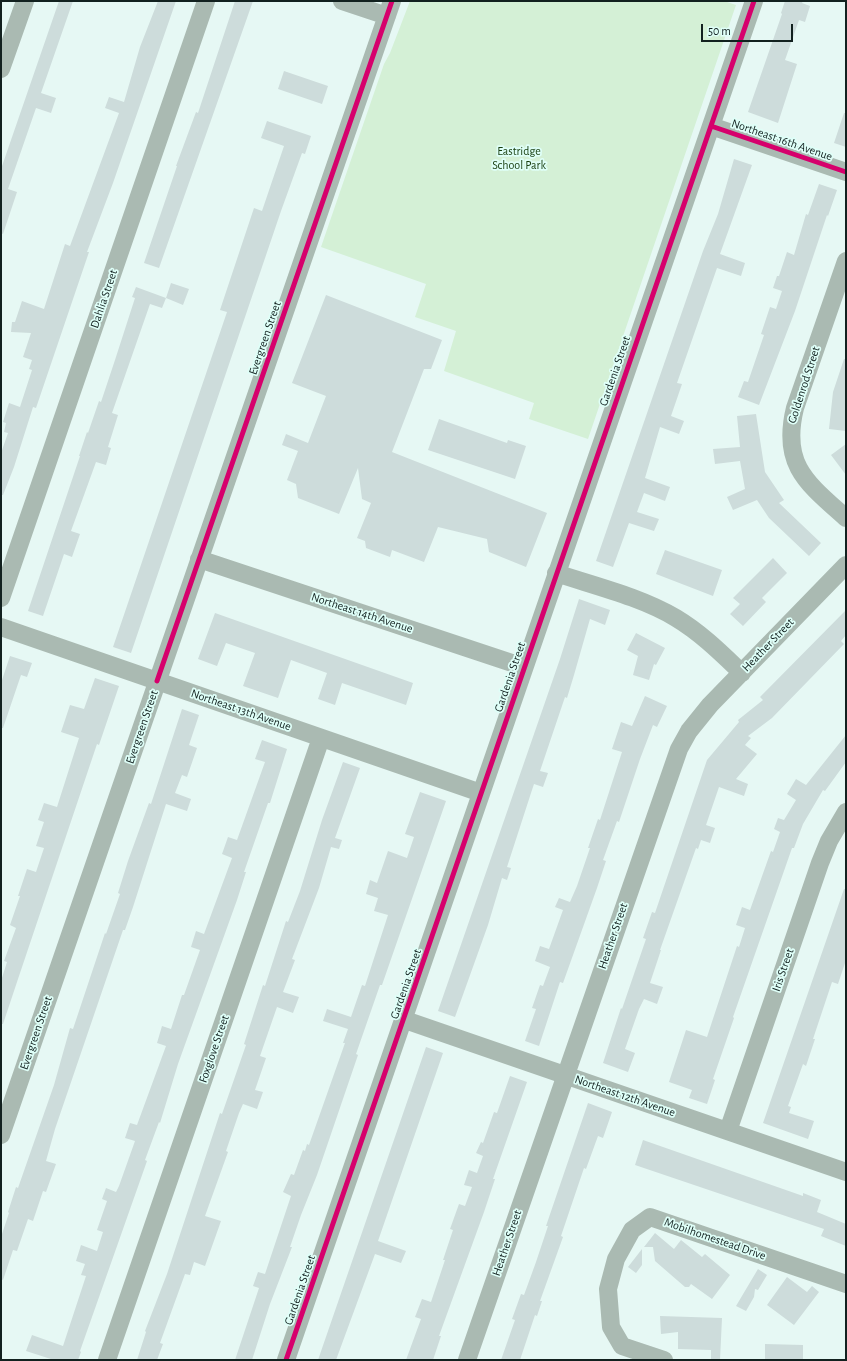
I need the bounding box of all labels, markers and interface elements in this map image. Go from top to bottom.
scale bar [703,16,795,42]
text: 50 m [708,25,731,37]
street label: Northeast 16th Avenue [730,116,834,164]
park label: Eastridge School Park [492,144,546,172]
street label: Dahlia Street [87,268,121,330]
street label: Evergreen Street [246,299,284,377]
street label: Gardenia Street [596,334,634,408]
street label: Goldenrod Street [785,345,823,425]
street label: Northeast 14th Avenue [309,590,415,636]
street label: Heather Street [739,615,797,675]
street label: Gardenia Street [491,640,529,714]
street label: Northeast 13th Avenue [189,686,293,734]
street label: Evergreen Street [123,688,161,766]
street label: Heather Street [595,901,631,971]
street label: Gardenia Street [387,947,425,1021]
street label: Iris Street [769,947,797,993]
street label: Evergreen Street [17,994,55,1072]
street label: Foxglove Street [196,1013,232,1085]
street label: Northeast 12th Avenue [573,1072,677,1120]
street label: Heather Street [489,1208,525,1278]
street label: Mobilhomestead Drive [662,1215,768,1263]
street label: Gardenia Street [281,1253,319,1327]

